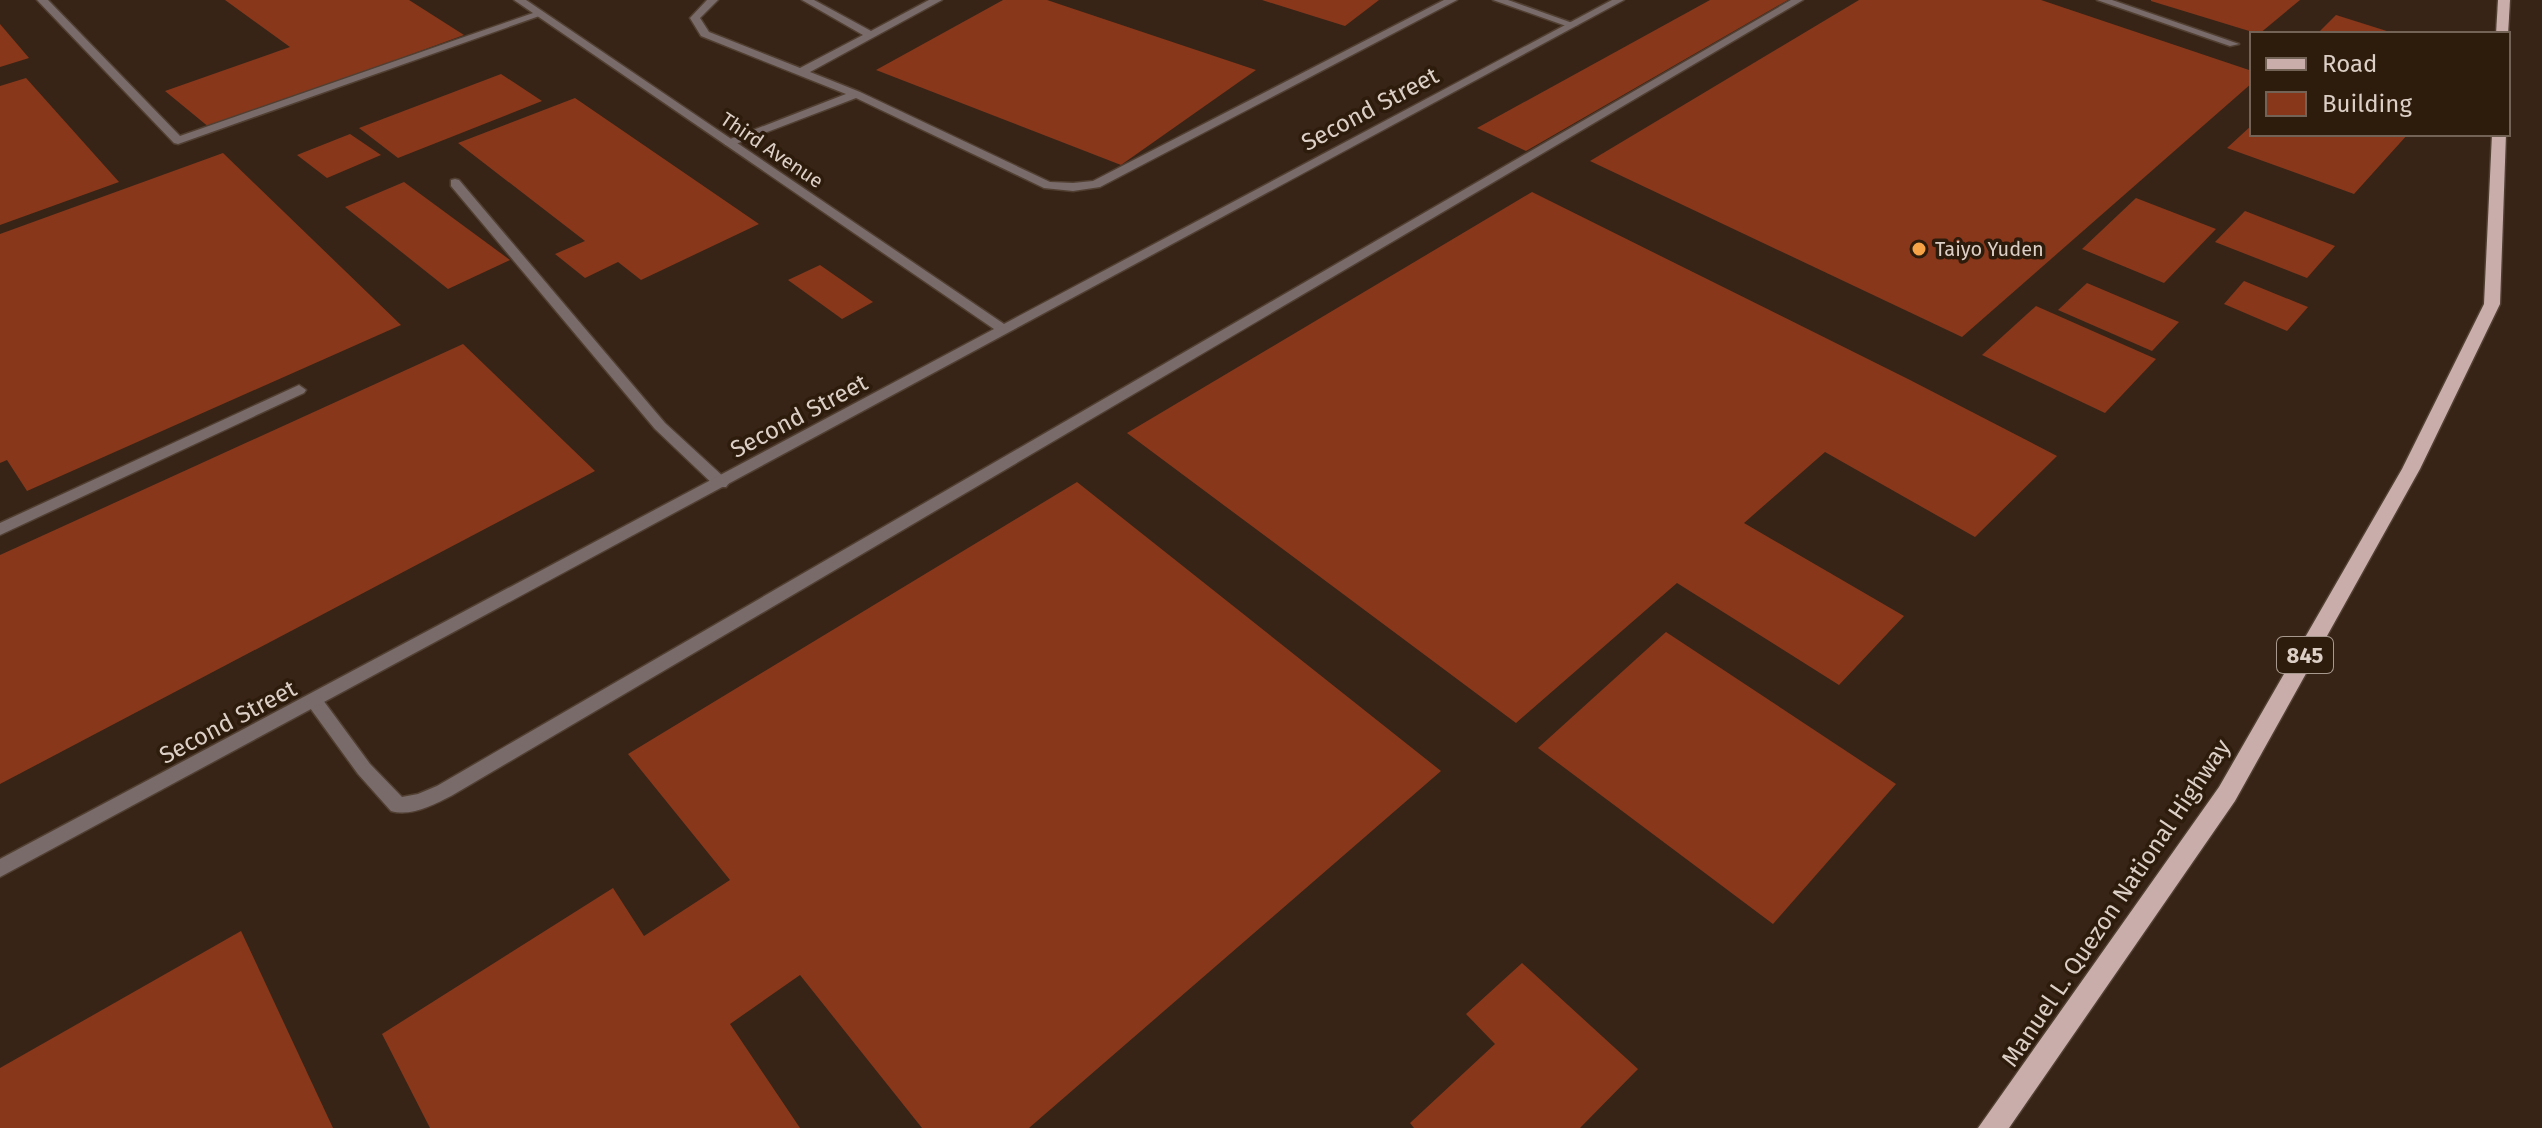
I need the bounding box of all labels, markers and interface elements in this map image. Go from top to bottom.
legend [2250,32,2510,136]
text: Road [2322,50,2377,78]
street label: Second Street [1297,61,1444,157]
text: Building [2322,90,2412,118]
street label: Third Avenue [716,107,828,193]
place label: Taiyo Yuden [1935,237,2044,261]
marker: Taiyo Yuden [1910,240,1928,258]
street label: Second Street [726,368,873,464]
road number: 845 [2277,637,2333,673]
street label: Second Street [155,674,302,770]
street label: Manuel L. Quezon National Highway [1996,734,2236,1072]

